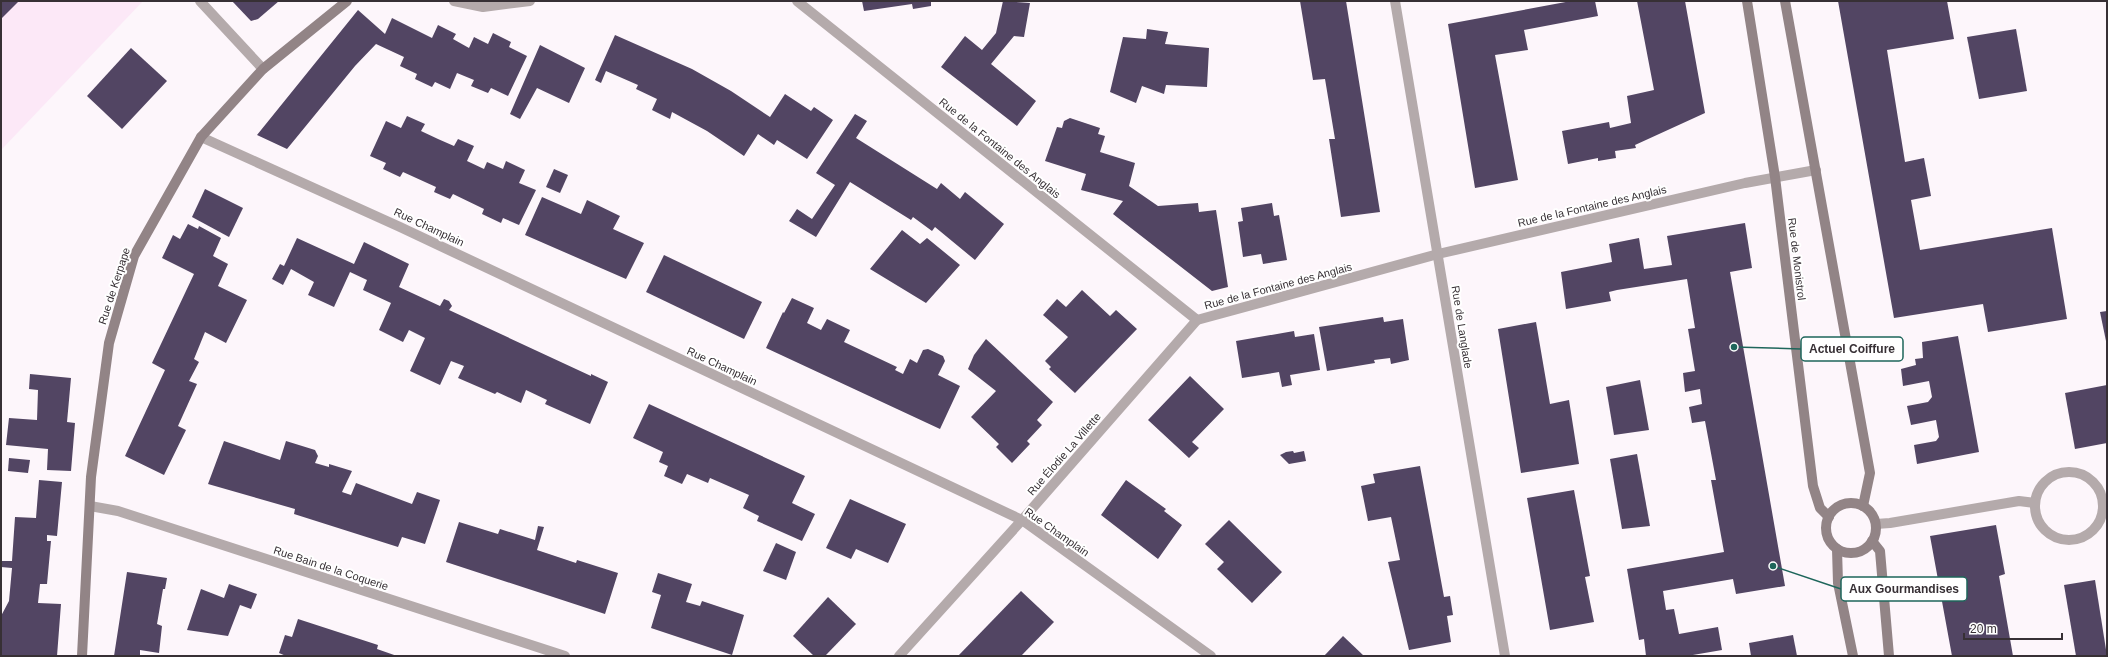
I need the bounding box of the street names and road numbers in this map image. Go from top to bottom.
street label: Rue de la Fontaine des Anglais [937,95,1063,201]
street label: Rue de la Fontaine des Anglais [1516,183,1668,229]
street label: Rue Champlain [392,206,466,248]
street label: Rue de Monistrol [1786,217,1808,301]
street label: Rue de Kerpape [96,246,132,326]
street label: Rue de la Fontaine des Anglais [1203,260,1354,312]
street label: Rue de Langlade [1450,285,1474,369]
street label: Rue Champlain [685,345,759,387]
street label: Rue Élodie La Villette [1025,410,1103,498]
street label: Rue Champlain [1023,505,1091,559]
street label: Rue Bain de la Coquerie [272,544,390,592]

